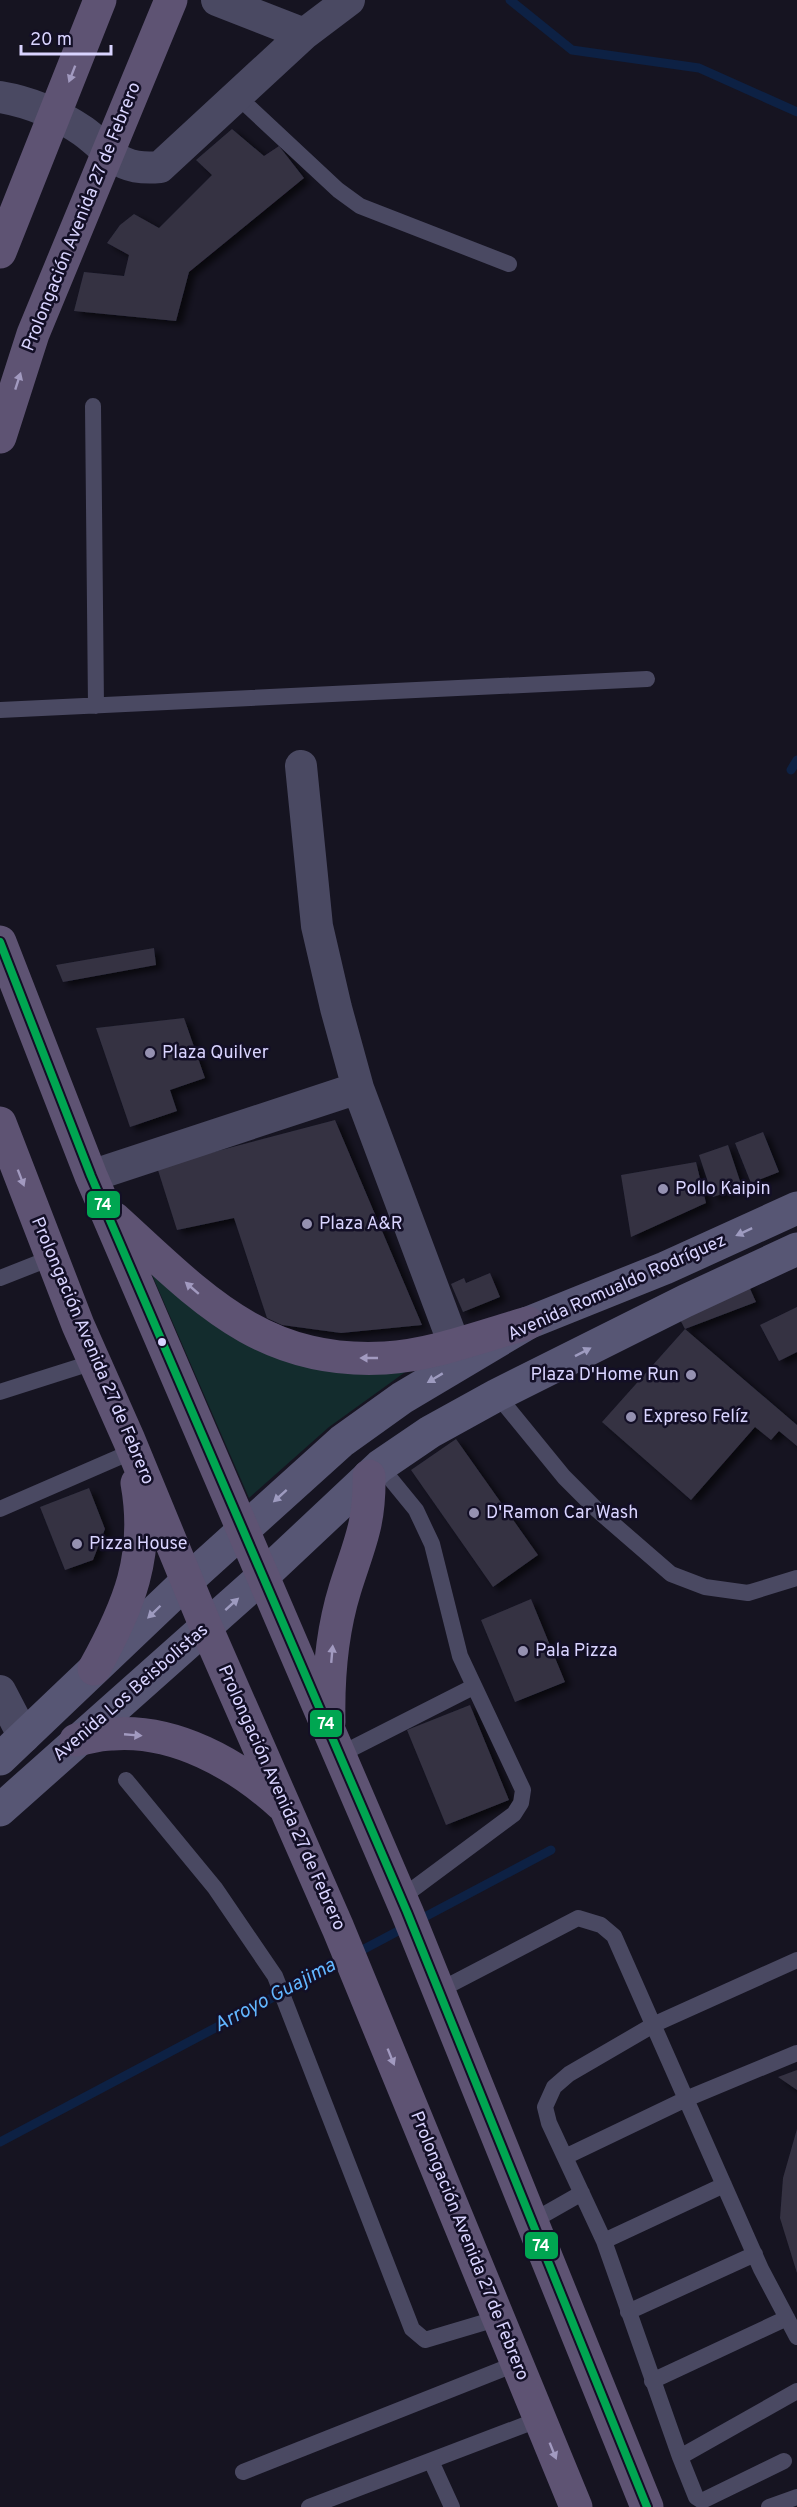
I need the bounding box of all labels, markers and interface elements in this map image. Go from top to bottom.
scale bar [21,18,111,56]
text: 20 m [30,29,72,52]
one-way arrow [67,65,76,83]
street label: Prolongación Avenida 27 de Febrero [17,79,147,355]
one-way arrow [14,372,23,390]
place label: Plaza Quilver [162,1042,269,1065]
marker: Plaza Quilver [143,1046,157,1060]
one-way arrow [16,1169,26,1187]
place label: Pollo Kaipin [675,1178,771,1201]
marker: Pollo Kaipin [656,1182,670,1196]
line badge: 74 [86,1190,121,1219]
text: 74 [94,1196,112,1216]
place label: Plaza A&R [319,1213,403,1236]
street label: Prolongación Avenida 27 de Febrero [25,1214,159,1488]
marker: Plaza A&R [300,1217,314,1231]
one-way arrow [735,1228,752,1237]
street label: Avenida Romualdo Rodríguez [504,1229,730,1347]
one-way arrow [185,1282,200,1295]
unlabelled marker [156,1336,168,1348]
one-way arrow [575,1347,592,1357]
one-way arrow [359,1353,378,1363]
place label: Plaza D'Home Run [530,1364,679,1387]
marker: Plaza D'Home Run [684,1368,698,1382]
one-way arrow [427,1373,443,1384]
place label: Expreso Felíz [643,1406,749,1429]
marker: Expreso Felíz [624,1410,638,1424]
one-way arrow [273,1489,288,1503]
place label: D'Ramon Car Wash [486,1502,638,1525]
marker: D'Ramon Car Wash [467,1506,481,1520]
place label: Pizza House [89,1533,188,1556]
marker: Pizza House [70,1537,84,1551]
one-way arrow [224,1598,239,1611]
one-way arrow [147,1605,161,1619]
street label: Avenida Los Beisbolistas [48,1619,214,1767]
place label: Pala Pizza [535,1640,617,1663]
one-way arrow [328,1644,337,1663]
marker: Pala Pizza [516,1644,530,1658]
street label: Prolongación Avenida 27 de Febrero [212,1662,350,1934]
line badge: 74 [309,1709,343,1738]
text: 74 [317,1715,335,1735]
one-way arrow [124,1730,143,1740]
water label: Arroyo Guajima [210,1953,341,2039]
one-way arrow [386,2048,396,2066]
street label: Prolongación Avenida 27 de Febrero [404,2108,534,2384]
line badge: 74 [524,2231,559,2260]
text: 74 [532,2237,550,2257]
one-way arrow [548,2442,558,2460]

